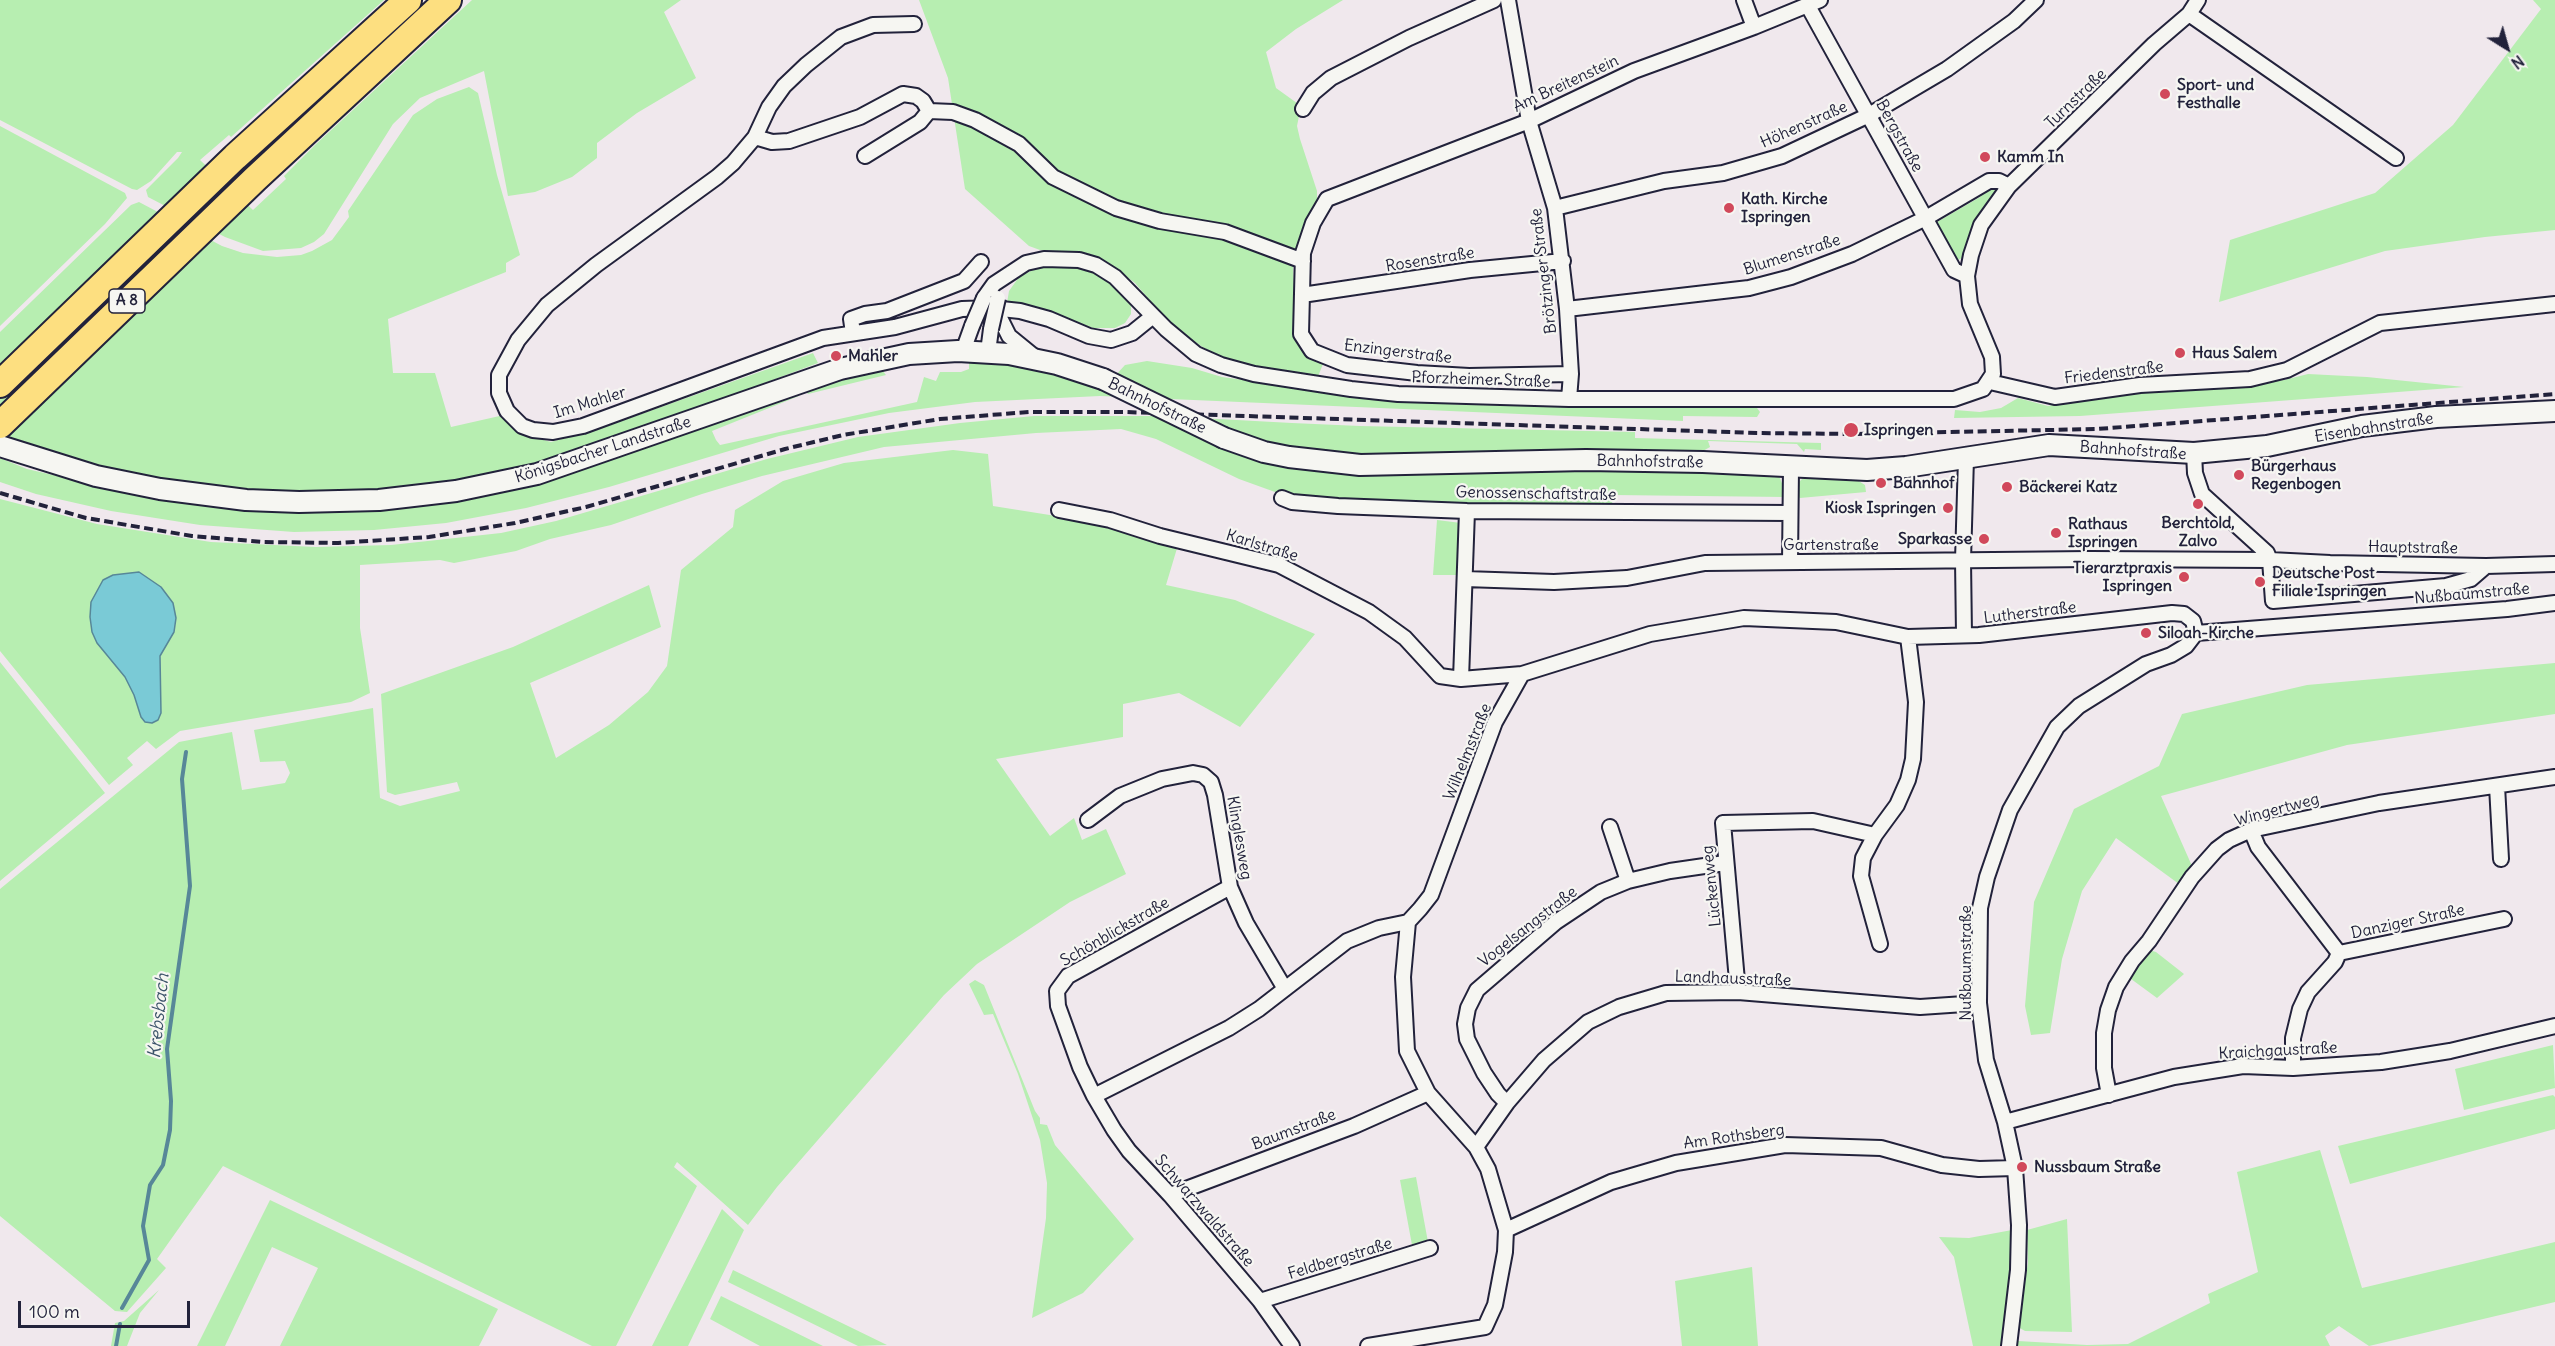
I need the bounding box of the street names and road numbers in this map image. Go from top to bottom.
street label: Am Breitenstein [1510,51,1622,117]
street label: Turnstraße [2041,65,2111,133]
street label: Bergstraße [1871,96,1927,176]
street label: Höhenstraße [1758,97,1850,153]
street label: Brötzinger Straße [1527,207,1561,335]
street label: Blumenstraße [1741,230,1843,280]
street label: Rosenstraße [1384,244,1476,276]
road number: A 8 [109,289,145,313]
street label: Enzingerstraße [1343,336,1453,368]
street label: Friedenstraße [2063,357,2165,389]
street label: Pforzheimer Straße [1411,368,1551,392]
street label: Bahnhofstraße [1105,374,1209,438]
street label: Im Mahler [551,383,629,423]
street label: Eisenbahnstraße [2313,409,2435,447]
street label: Königsbacher Landstraße [513,412,693,488]
street label: Bahnhofstraße [2079,438,2187,464]
street label: Bahnhofstraße [1596,451,1704,473]
street label: Genossenschaftstraße [1455,483,1617,505]
street label: Karlstraße [1224,526,1300,566]
street label: Gartenstraße [1783,535,1879,555]
street label: Hauptstraße [2368,538,2458,558]
street label: Nußbaumstraße [2414,579,2530,609]
street label: Lutherstraße [1983,598,2077,628]
street label: Wilhelmstraße [1440,701,1496,803]
street label: Wingertweg [2233,789,2321,831]
street label: Klinglesweg [1222,795,1256,881]
street label: Lückenweg [1698,844,1726,928]
street label: Vogelsangstraße [1475,883,1581,971]
street label: Schönblickstraße [1057,893,1173,971]
street label: Danziger Straße [2349,901,2467,943]
street label: Nußbaumstraße [1956,905,1976,1021]
street label: Landhausstraße [1674,967,1792,991]
street label: Kraichgaustraße [2218,1038,2338,1064]
street label: Baumstraße [1249,1105,1339,1155]
street label: Am Rothsberg [1682,1120,1786,1154]
street label: Schwarzwaldstraße [1150,1151,1258,1271]
street label: Feldbergstraße [1286,1234,1394,1284]

